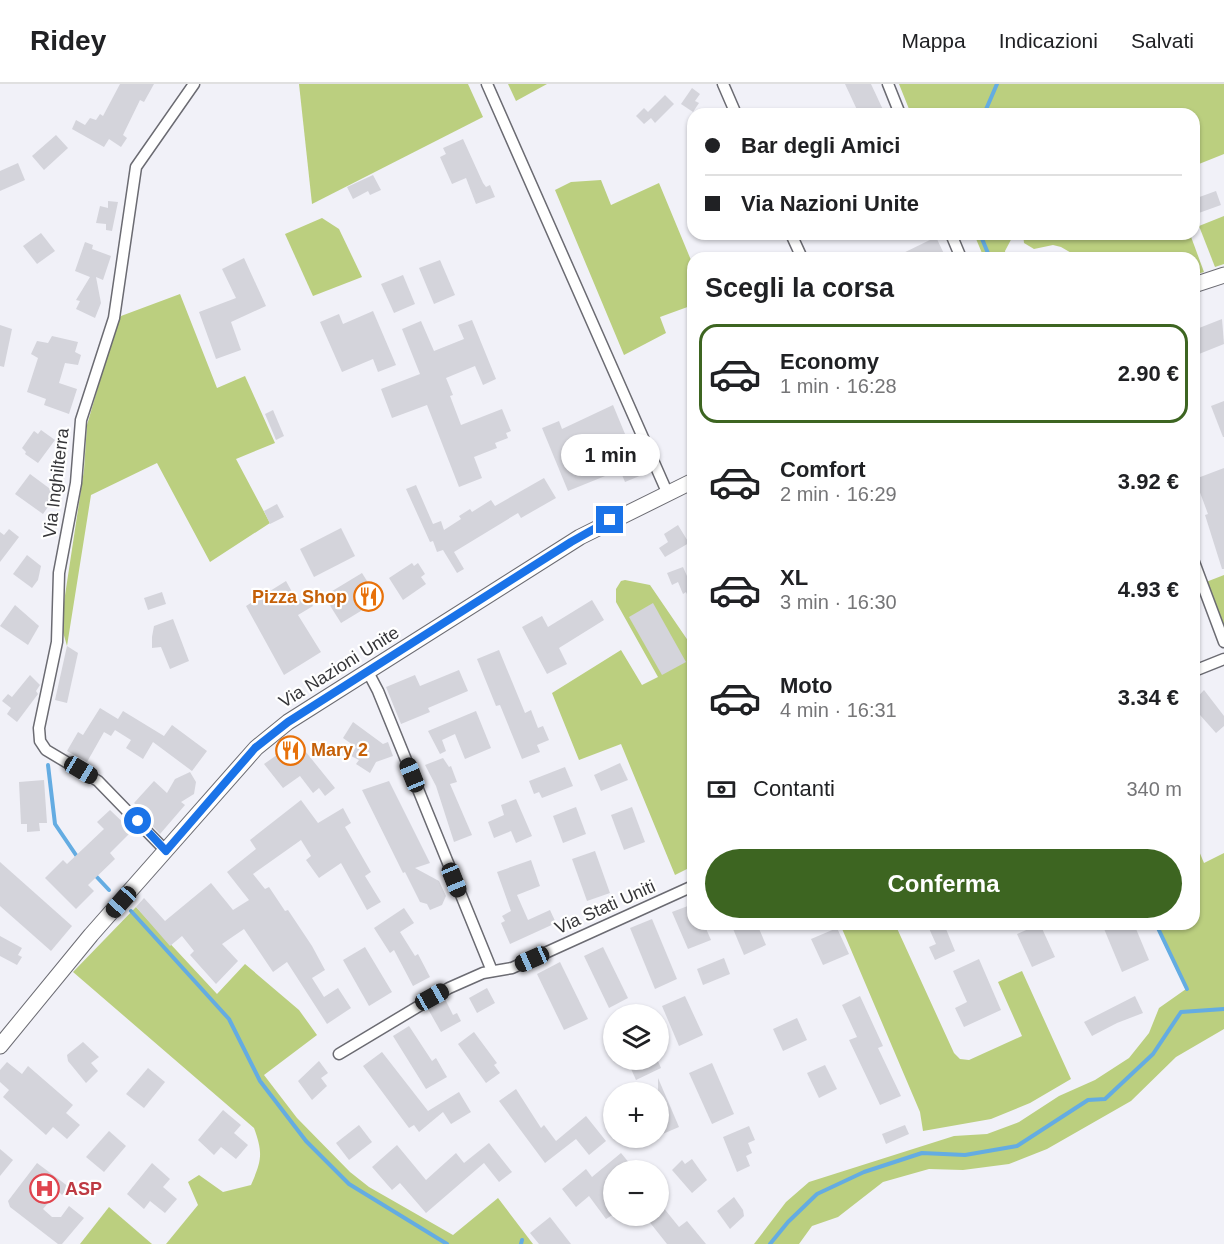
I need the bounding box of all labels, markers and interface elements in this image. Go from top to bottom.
text: Ridey [30,25,106,56]
text: Mappa [902,29,966,52]
text: Indicazioni [999,29,1098,52]
text: Salvati [1131,29,1194,52]
text: Bar degli Amici [741,133,900,158]
text: Via Nazioni Unite [741,191,919,216]
text: Scegli la corsa [705,273,894,303]
icon: car [708,347,762,401]
text: Economy [780,349,879,374]
text: 2.90 € [1118,361,1179,386]
text: 1 min · 16:28 [780,375,897,397]
street label: Via Inghilterra [39,426,73,539]
callout: 1 min [560,433,660,475]
text: 1 min [584,444,637,466]
icon: car [708,455,762,509]
text: Comfort [780,457,866,482]
text: 3.92 € [1118,469,1179,494]
text: 2 min · 16:29 [780,483,897,505]
route end [596,506,623,533]
icon: car [708,563,762,617]
text: XL [780,565,808,590]
text: 4.93 € [1118,577,1179,602]
restaurant icon: Pizza Shop [352,581,384,613]
place label: Pizza Shop [252,587,347,607]
text: 3 min · 16:30 [780,591,897,613]
street label: Via Nazioni Unite [275,622,403,712]
icon: car [708,671,762,725]
text: Moto [780,673,833,698]
text: 3.34 € [1118,685,1179,710]
text: 4 min · 16:31 [780,699,897,721]
restaurant icon: Mary 2 [274,734,306,766]
place label: Mary 2 [311,740,368,760]
car [61,753,101,787]
car [397,755,427,795]
icon: cash [705,773,738,806]
text: Contanti [753,776,835,801]
text: 340 m [1126,778,1182,800]
route start [124,807,151,834]
button: Conferma [705,849,1182,918]
car [439,860,469,900]
street label: Via Stati Uniti [552,876,658,938]
car [102,883,140,921]
car [512,943,552,975]
car [412,980,452,1014]
map controls [603,1004,669,1226]
button: layers [603,1004,669,1070]
button: + [603,1082,669,1148]
button: − [603,1160,669,1226]
hospital icon: ASP [28,1173,60,1205]
place label: ASP [65,1179,102,1199]

